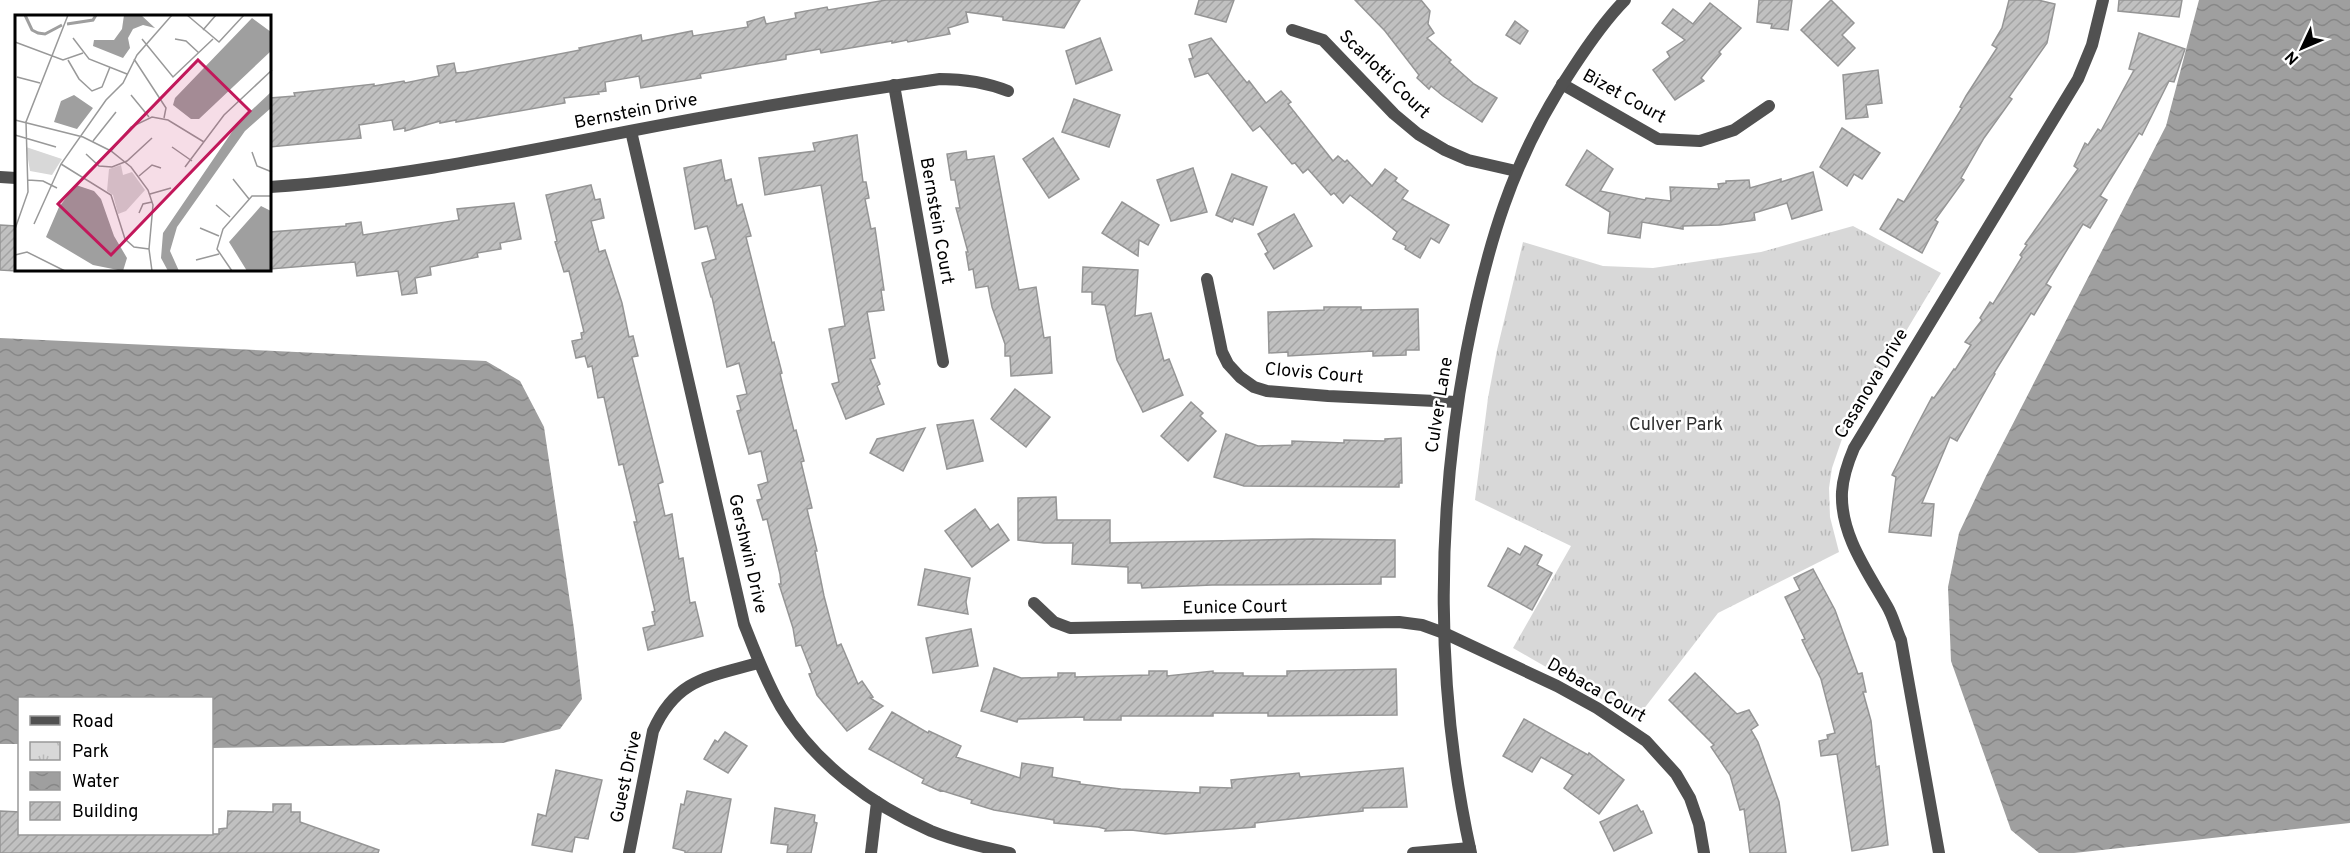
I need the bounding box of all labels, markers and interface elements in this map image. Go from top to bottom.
inset map [15,15,272,272]
north arrow [2272,18,2332,78]
street label: Scarlotti Court [1333,26,1435,124]
text: N [2281,46,2304,68]
street label: Bizet Court [1578,65,1670,129]
street label: Bernstein Drive [572,89,700,135]
street label: Bernstein Court [914,156,958,286]
street label: Casanova Drive [1830,325,1914,443]
street label: Culver Lane [1421,356,1459,454]
street label: Clovis Court [1264,358,1364,390]
park label: Culver Park [1629,414,1723,437]
street label: Gershwin Drive [722,492,772,616]
street label: Eunice Court [1182,596,1288,620]
street label: Debaca Court [1542,653,1650,729]
legend [18,697,213,835]
text: Road [72,711,114,734]
street label: Guest Drive [606,729,648,825]
text: Park [72,741,109,764]
text: Water [72,771,119,794]
text: Building [72,801,138,824]

